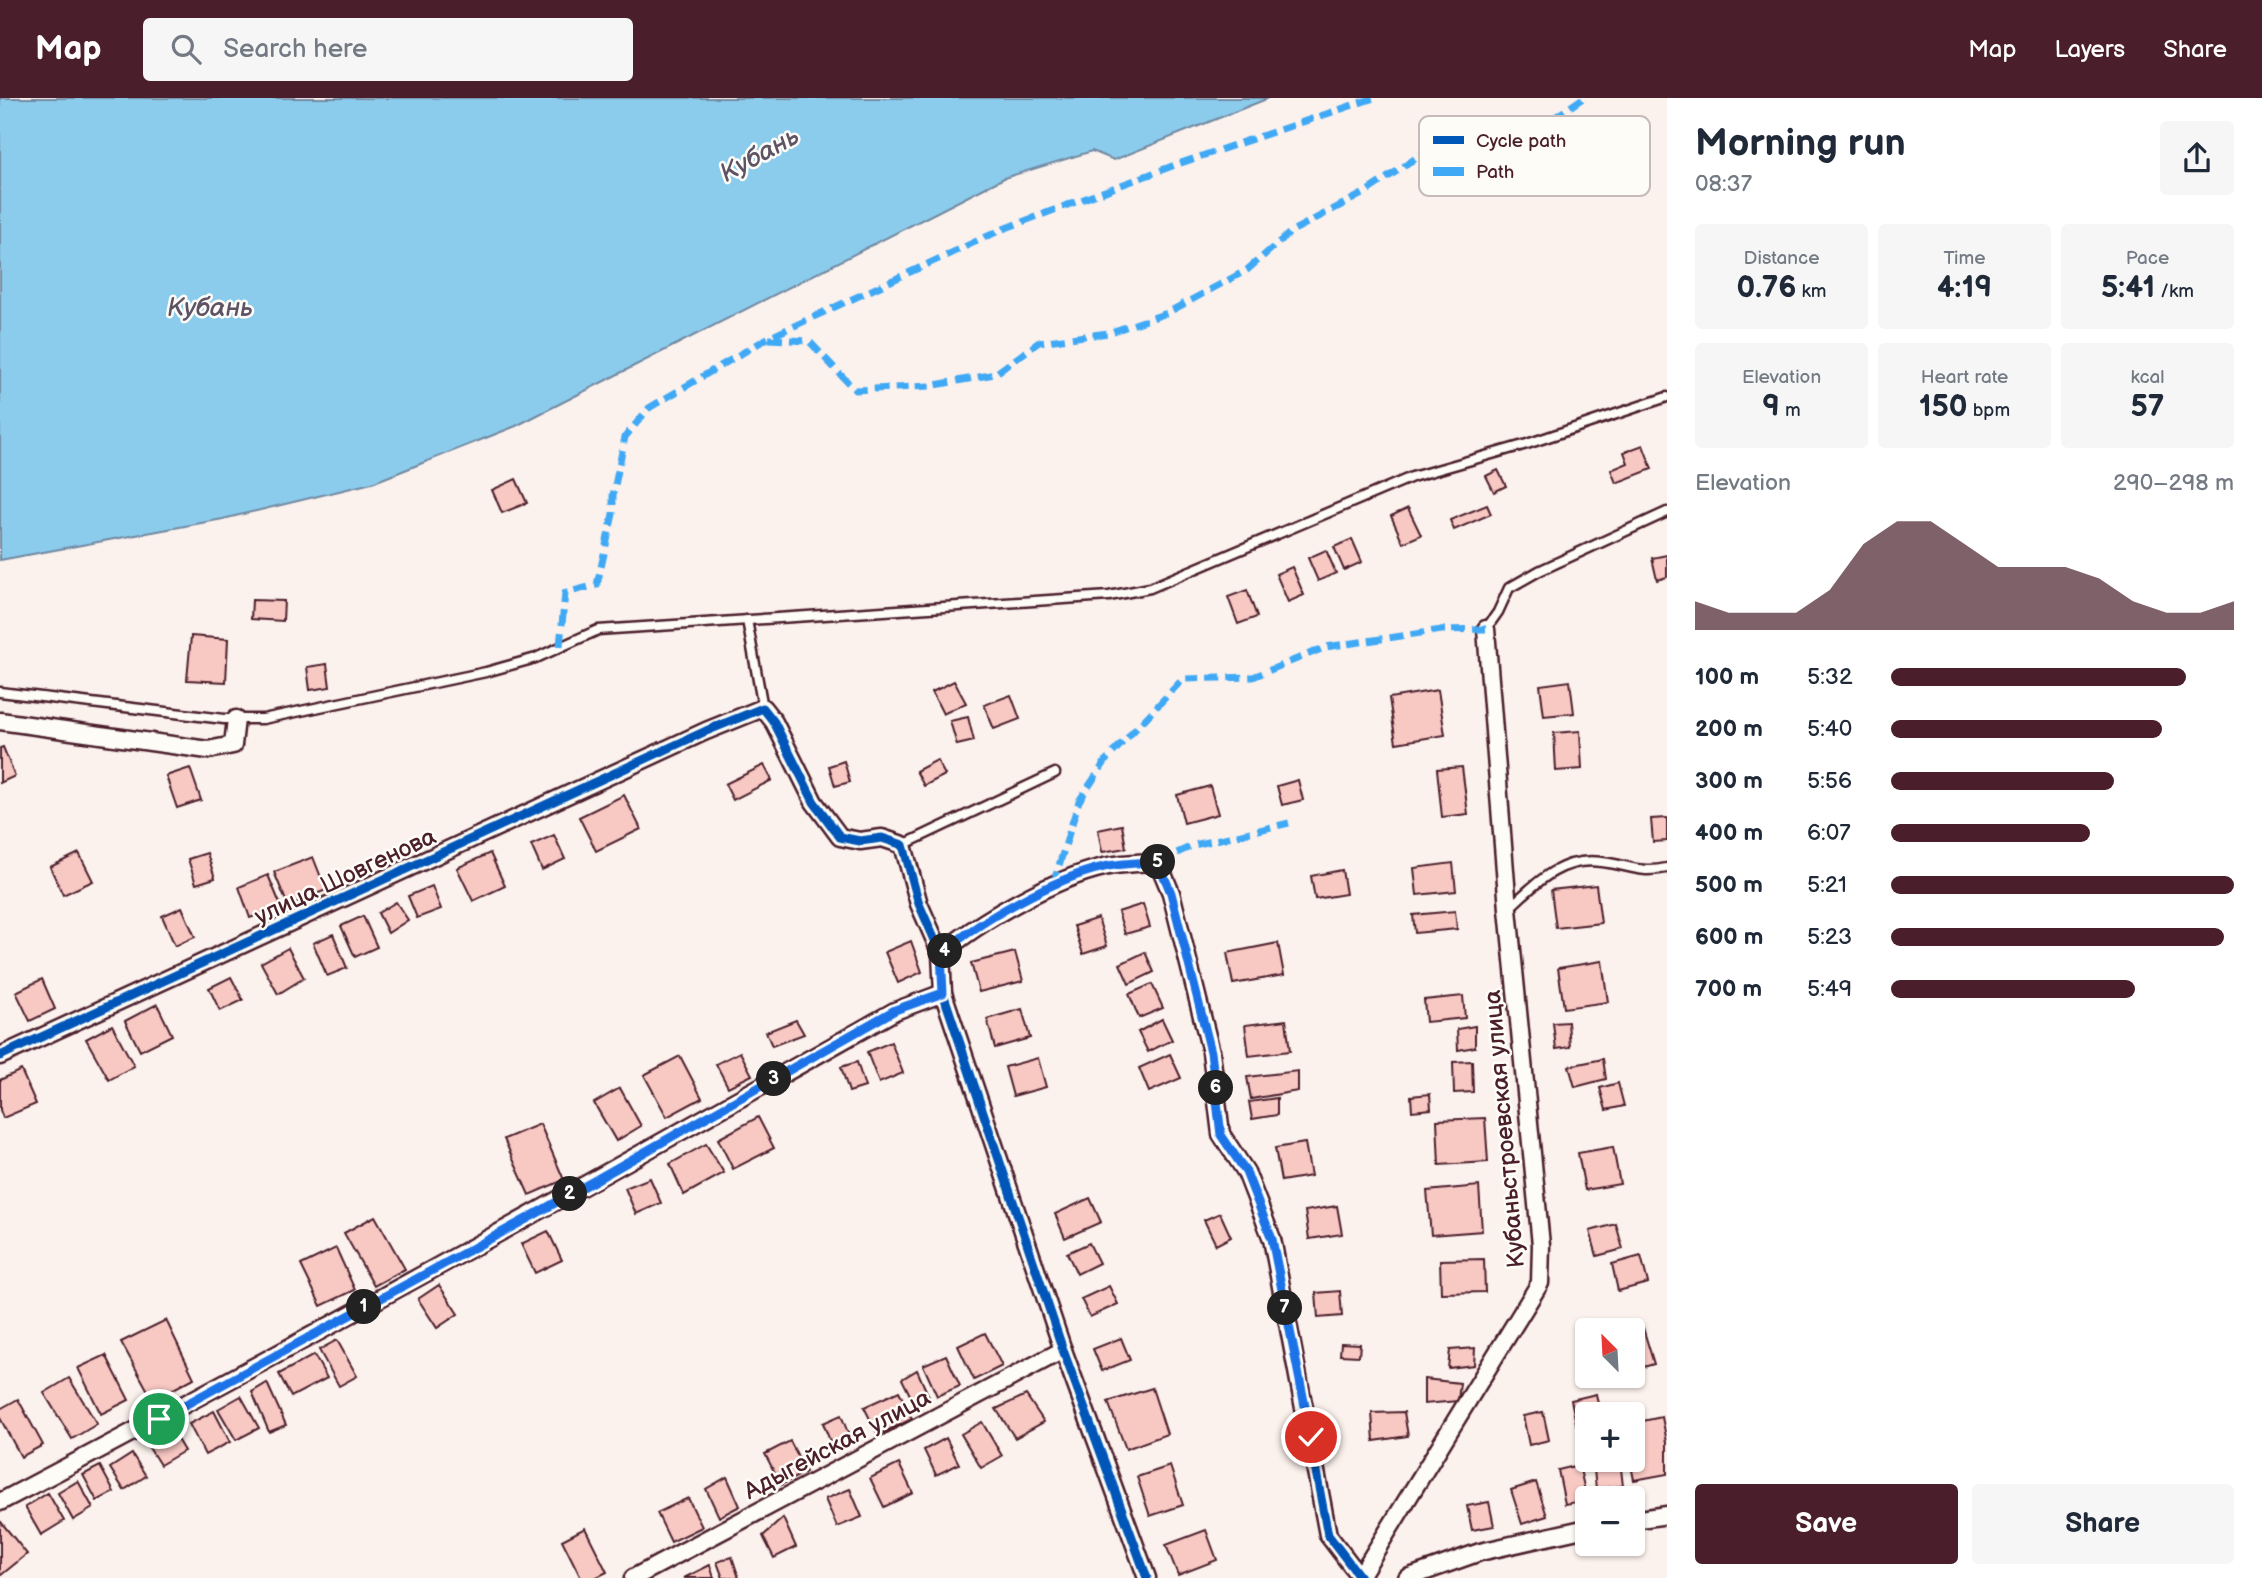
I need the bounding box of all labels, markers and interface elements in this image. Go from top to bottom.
search box [143,18,633,81]
text: Map [35,29,101,69]
icon: search [167,30,205,68]
text: Search here [223,34,367,65]
text: Map [1968,35,2016,64]
text: Layers [2054,35,2125,64]
text: Share [2163,35,2227,64]
legend [1419,116,1650,196]
water label: Кубань [715,121,805,190]
text: Morning run [1695,121,1906,166]
button: share [2160,121,2234,195]
text: Cycle path [1476,130,1566,153]
text: Path [1476,161,1514,184]
text: 08:37 [1695,170,1752,198]
text: Distance [1744,247,1819,270]
text: Time [1943,247,1986,270]
text: Pace [2126,247,2169,270]
text: 0.76 [1737,270,1796,306]
text: 4:19 [1937,270,1992,306]
text: 5:41 [2101,270,2155,306]
text: km [1796,280,1826,303]
text: /km [2155,280,2194,303]
water label: Кубань [167,293,253,324]
text: Elevation [1742,366,1821,389]
text: Heart rate [1921,366,2008,389]
text: kcal [2130,366,2165,389]
text: 9 [1762,389,1780,425]
text: 150 [1919,389,1968,425]
text: 57 [2131,389,2164,425]
text: m [1780,399,1801,422]
text: bpm [1968,399,2010,422]
text: Elevation [1695,469,1791,497]
text: 290–298 m [2113,469,2234,497]
text: 100 m [1695,663,1759,691]
text: 5:32 [1807,663,1853,691]
text: 200 m [1695,715,1763,743]
text: 5:40 [1807,715,1852,743]
text: 300 m [1695,767,1763,795]
text: 5:56 [1807,767,1852,795]
text: 400 m [1695,819,1763,847]
text: 6:07 [1807,819,1851,847]
street label: улица Шовгенова [250,822,441,931]
pin: 5 [1140,844,1176,880]
text: 5 [1152,850,1163,873]
text: 500 m [1695,871,1763,899]
text: 5:21 [1807,871,1847,899]
text: 600 m [1695,923,1763,951]
text: 5:23 [1807,923,1852,951]
pin: 4 [928,934,962,968]
text: 4 [939,939,950,962]
text: 700 m [1695,975,1762,1003]
text: 5:49 [1807,975,1852,1003]
street label: Кубаньстроевская улица [1478,989,1531,1269]
pin: 3 [756,1062,792,1096]
text: 3 [768,1067,779,1090]
pin: 6 [1198,1070,1234,1105]
text: 6 [1210,1076,1221,1099]
pin: 2 [552,1176,588,1212]
text: 2 [564,1182,575,1205]
pin: 1 [346,1290,382,1324]
pin: 7 [1268,1290,1302,1326]
text: 1 [360,1295,368,1318]
text: 7 [1279,1296,1290,1319]
north arrow [1575,1318,1645,1388]
map controls [1575,1318,1645,1556]
street label: Адыгейская улица [738,1383,936,1506]
pin [129,1389,189,1449]
icon: arrive [140,1400,178,1438]
button: + [1575,1402,1645,1472]
pin [1281,1407,1341,1467]
icon: check [1292,1418,1330,1456]
button: Save [1695,1484,1958,1564]
button: Share [1972,1484,2234,1564]
button: − [1575,1486,1645,1556]

